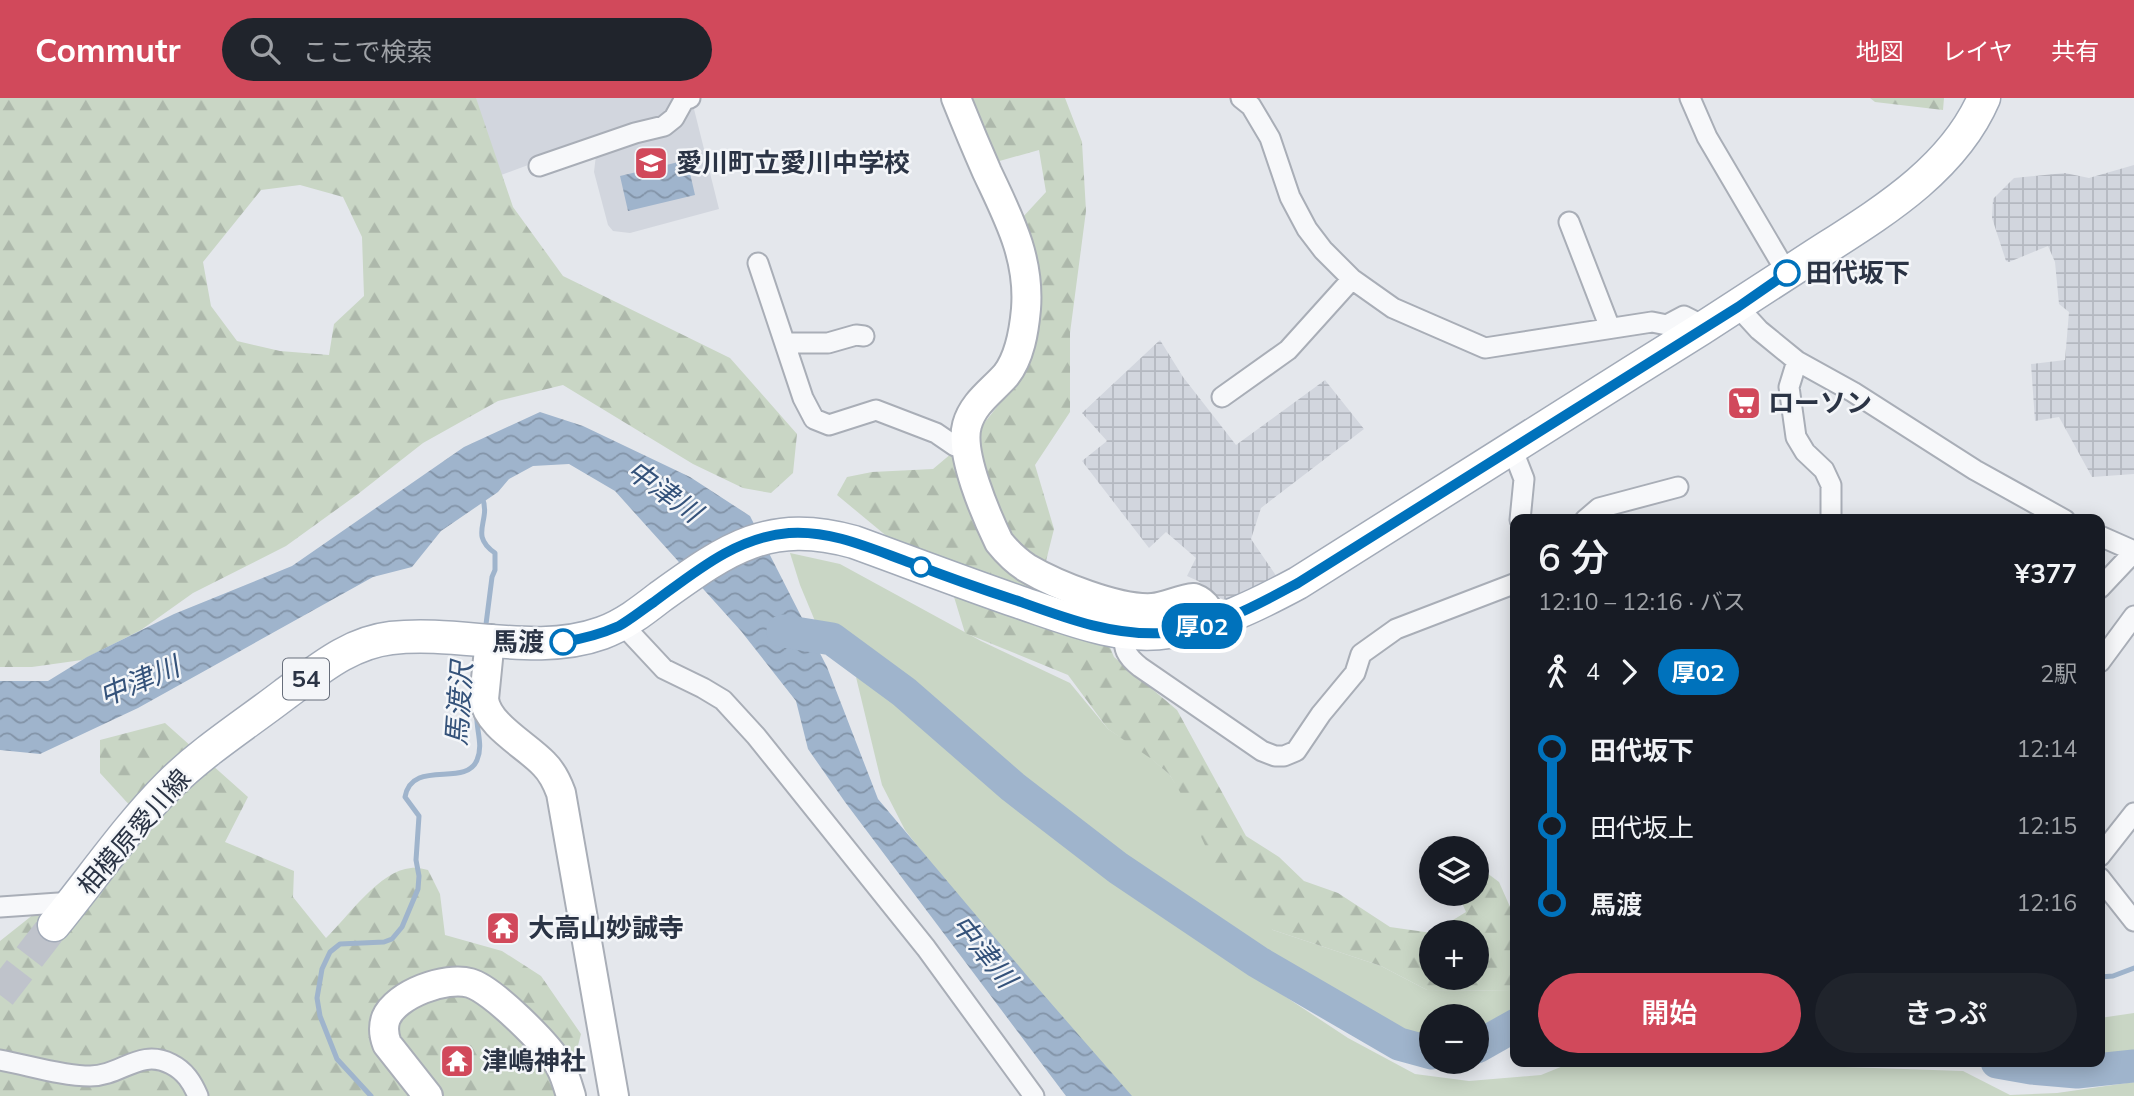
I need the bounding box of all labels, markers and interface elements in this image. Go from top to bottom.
search box [222,18,712,81]
text: Commutr [35,29,180,70]
icon: search [246,30,284,68]
text: ここで検索 [302,35,432,68]
text: 地図 [1856,36,1904,66]
text: レイヤ [1942,36,2013,66]
text: 共有 [2051,36,2099,66]
school or university icon: 愛川町立愛川中学校 [632,144,670,182]
place label: 愛川町立愛川中学校 [676,146,910,179]
place label: 田代坂下 [1806,256,1910,289]
marker: 田代坂下 [1774,260,1800,286]
supermarket icon: ローソン [1725,384,1763,422]
place label: ローソン [1768,386,1872,419]
water label: 中津川 [620,452,711,531]
text: 6 分 [1538,533,1609,581]
unlabelled marker [911,557,931,577]
text: ¥377 [2015,557,2077,590]
text: 12:10 – 12:16 · バス [1538,587,1746,616]
line badge: 厚02 [1162,603,1242,649]
text: 厚02 [1176,611,1228,641]
place label: 馬渡 [492,625,544,658]
marker: 馬渡 [550,629,576,655]
water label: 中津川 [93,647,187,713]
icon: walk [1538,653,1576,691]
icon: forward [1610,653,1648,691]
water label: 馬渡沢 [438,657,479,747]
text: 4 [1586,657,1600,686]
text: 厚02 [1672,657,1725,687]
road number: 54 [283,658,329,700]
text: 2駅 [2040,659,2077,688]
text: 田代坂下 [1590,734,1694,767]
text: 12:14 [2017,734,2077,763]
street label: 相模原愛川線 [70,762,197,901]
text: 田代坂上 [1590,811,1694,844]
text: 12:15 [2017,811,2077,840]
map controls [1419,836,1489,1074]
button: layers [1419,836,1489,906]
text: 馬渡 [1590,888,1642,921]
text: 12:16 [2017,888,2077,917]
water label: 中津川 [944,907,1026,997]
temple icon: 大高山妙誠寺 [484,909,522,947]
place label: 大高山妙誠寺 [528,911,684,944]
button: + [1419,920,1489,990]
button: 開始 [1538,973,1801,1053]
button: きっぷ [1815,973,2077,1053]
button: − [1419,1004,1489,1074]
temple icon: 津嶋神社 [438,1042,476,1080]
place label: 津嶋神社 [482,1044,586,1077]

